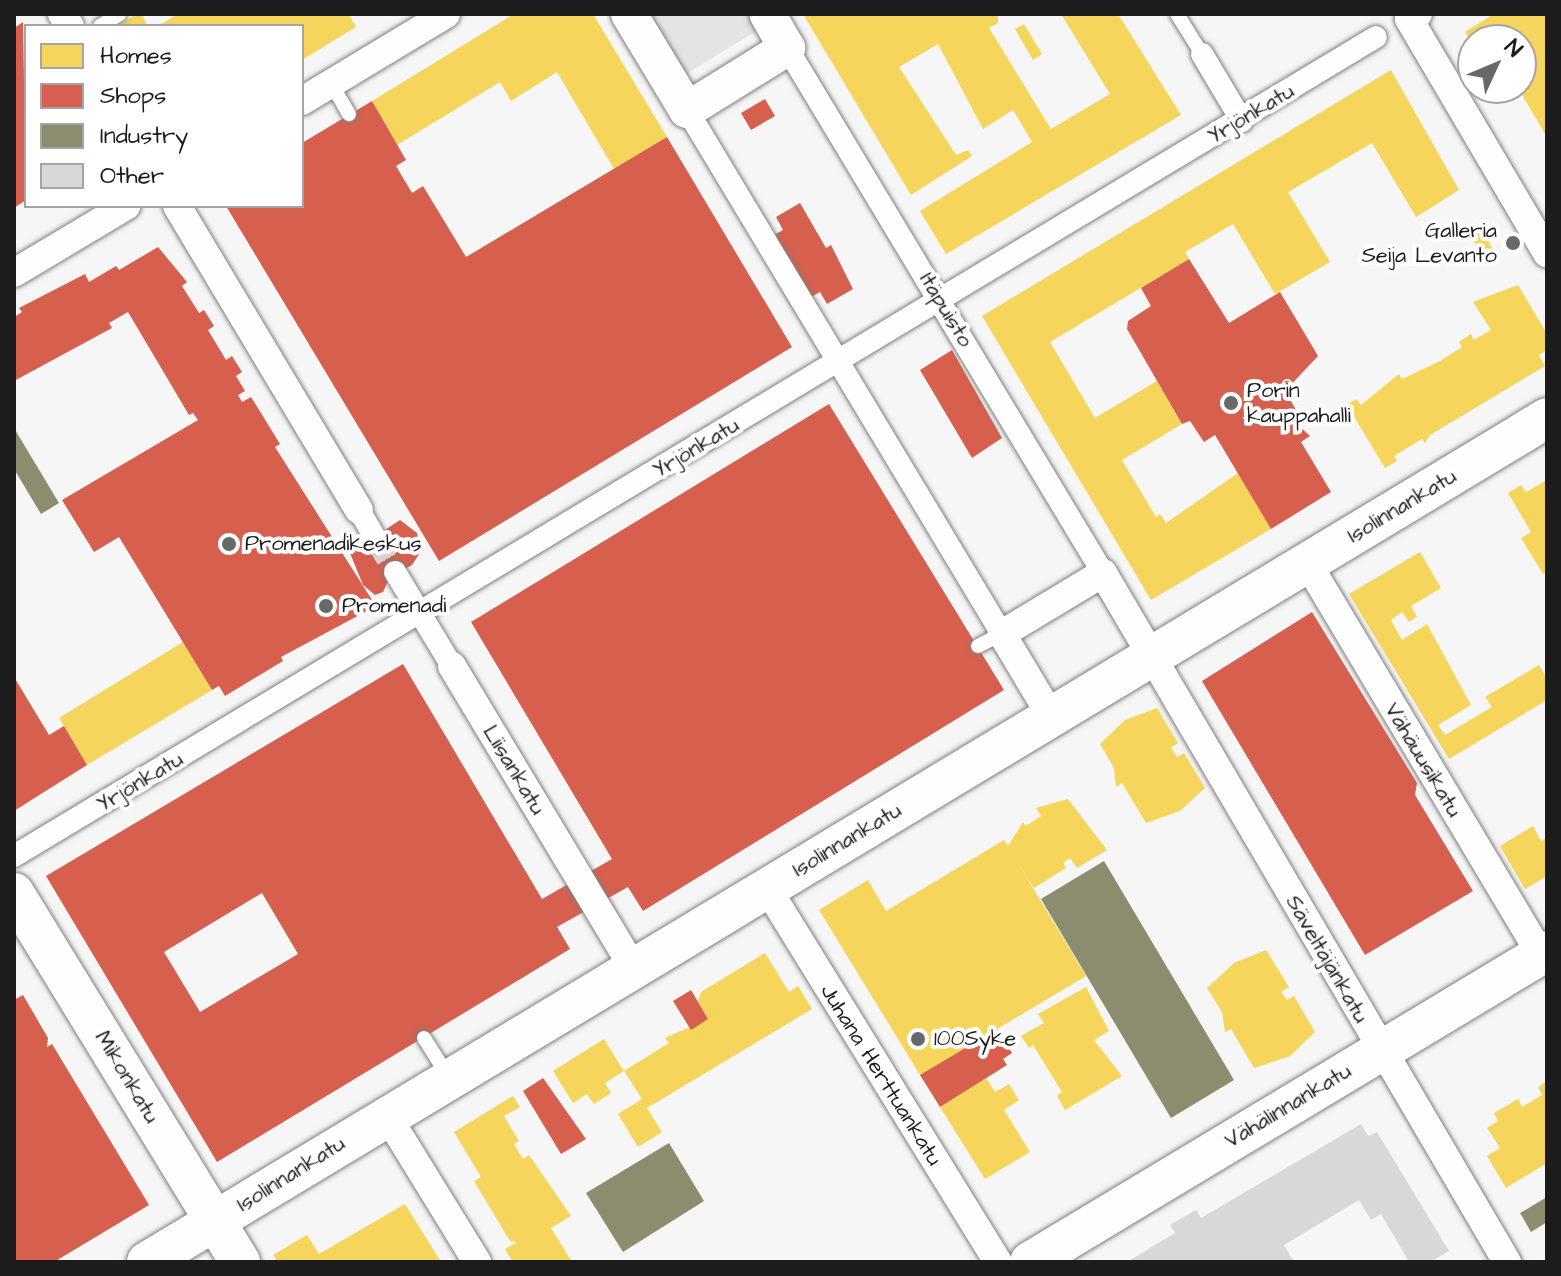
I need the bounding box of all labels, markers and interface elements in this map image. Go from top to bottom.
legend [24,24,304,208]
north arrow [1457,24,1537,104]
text: N [1497,33,1529,64]
text: Homes [100,39,172,73]
street label: Yrjönkatu [1203,78,1299,150]
text: Shops [100,79,166,113]
text: Industry [100,119,188,153]
text: Other [100,159,164,193]
place label: Galleria Seija Levanto [1362,217,1497,268]
marker: Galleria Seija Levanto [1504,234,1522,252]
street label: Itäpuisto [913,268,979,352]
place label: Porin kauppahalli [1247,377,1351,428]
marker: Porin kauppahalli [1222,394,1240,412]
street label: Yrjönkatu [648,412,744,484]
street label: Isolinnankatu [1343,463,1461,549]
place label: Promenadikeskus [245,531,422,557]
marker: Promenadikeskus [220,535,238,553]
place label: Promenadi [342,593,446,619]
marker: Promenadi [317,597,335,615]
street label: Vähäuusikatu [1379,698,1467,822]
street label: Liisankatu [477,720,551,820]
street label: Yrjönkatu [92,746,188,818]
street label: Isolinnankatu [788,797,906,883]
street label: Säveltäjänkatu [1280,890,1374,1028]
street label: Juhana Herttuankatu [814,979,948,1171]
street label: Mikonkatu [89,1026,165,1128]
place label: 100Syke [934,1026,1016,1052]
marker: 100Syke [909,1030,927,1048]
street label: Vähälinnankatu [1220,1058,1356,1154]
street label: Isolinnankatu [232,1130,350,1218]

